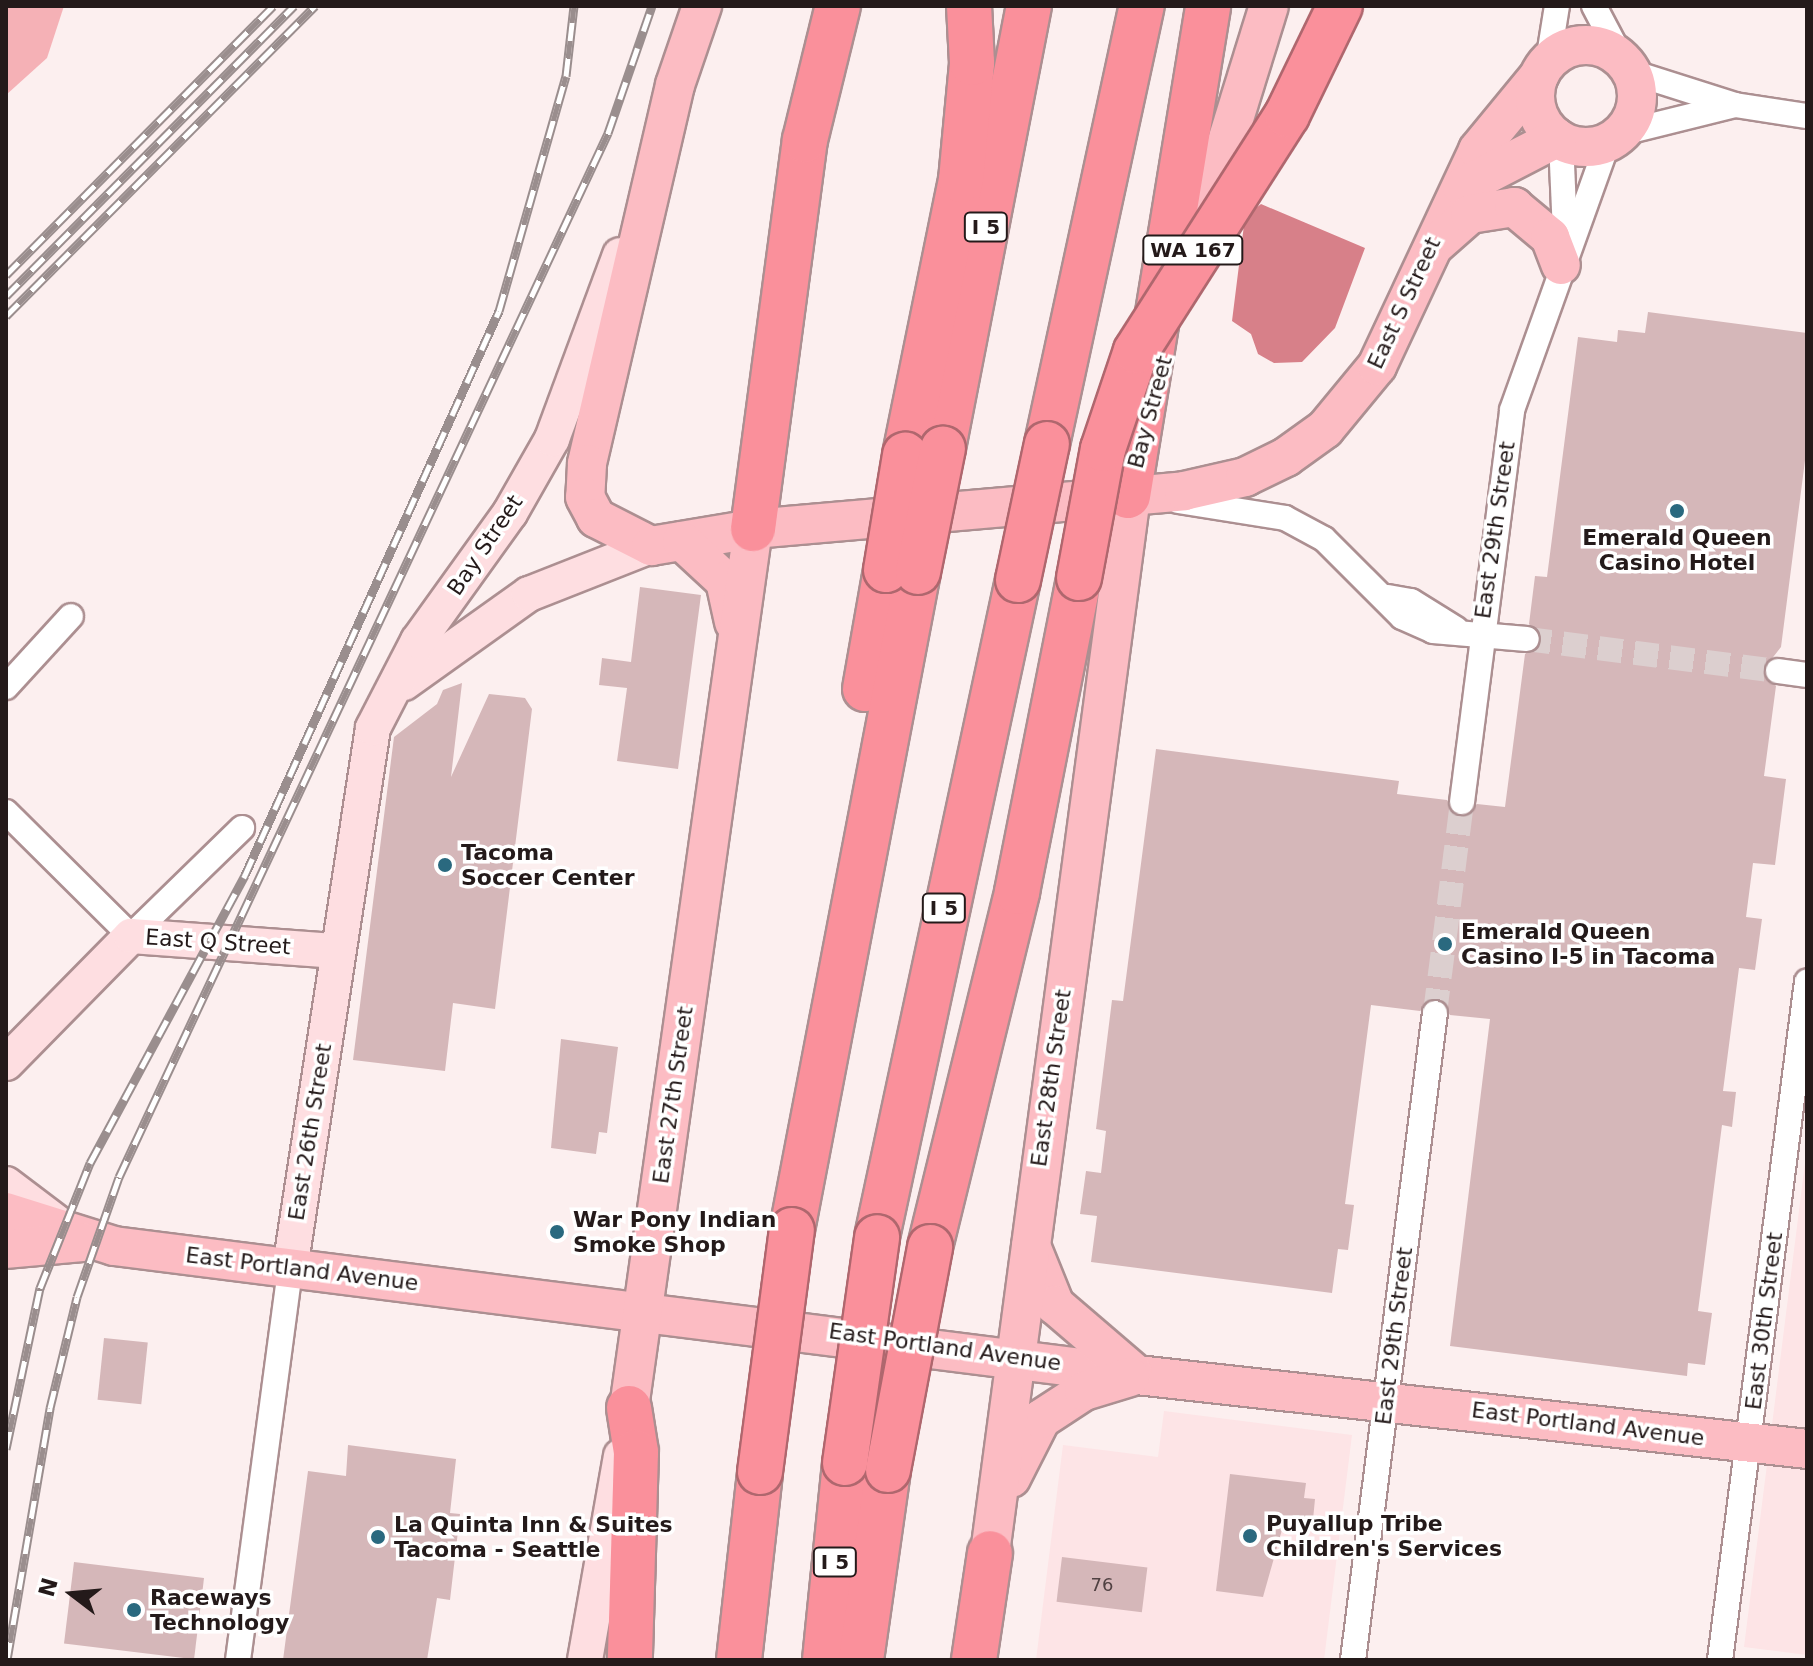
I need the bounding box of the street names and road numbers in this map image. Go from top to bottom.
road number: I 5 [962,211,1010,243]
street label: East S Street [1362,233,1446,373]
road number: WA 167 [1141,234,1245,266]
street label: Bay Street [1122,353,1178,471]
street label: East 29th Street [1469,440,1521,620]
street label: Bay Street [442,490,528,600]
road number: I 5 [920,892,968,924]
street label: East Q Street [144,924,292,960]
street label: East 28th Street [1025,988,1077,1168]
street label: East 27th Street [647,1005,699,1185]
street label: East 26th Street [283,1042,337,1222]
street label: East 30th Street [1740,1231,1788,1411]
street label: East Portland Avenue [184,1242,420,1296]
street label: East 29th Street [1370,1246,1418,1426]
street label: East Portland Avenue [827,1318,1063,1376]
street label: East Portland Avenue [1470,1397,1706,1451]
road number: I 5 [811,1546,859,1578]

